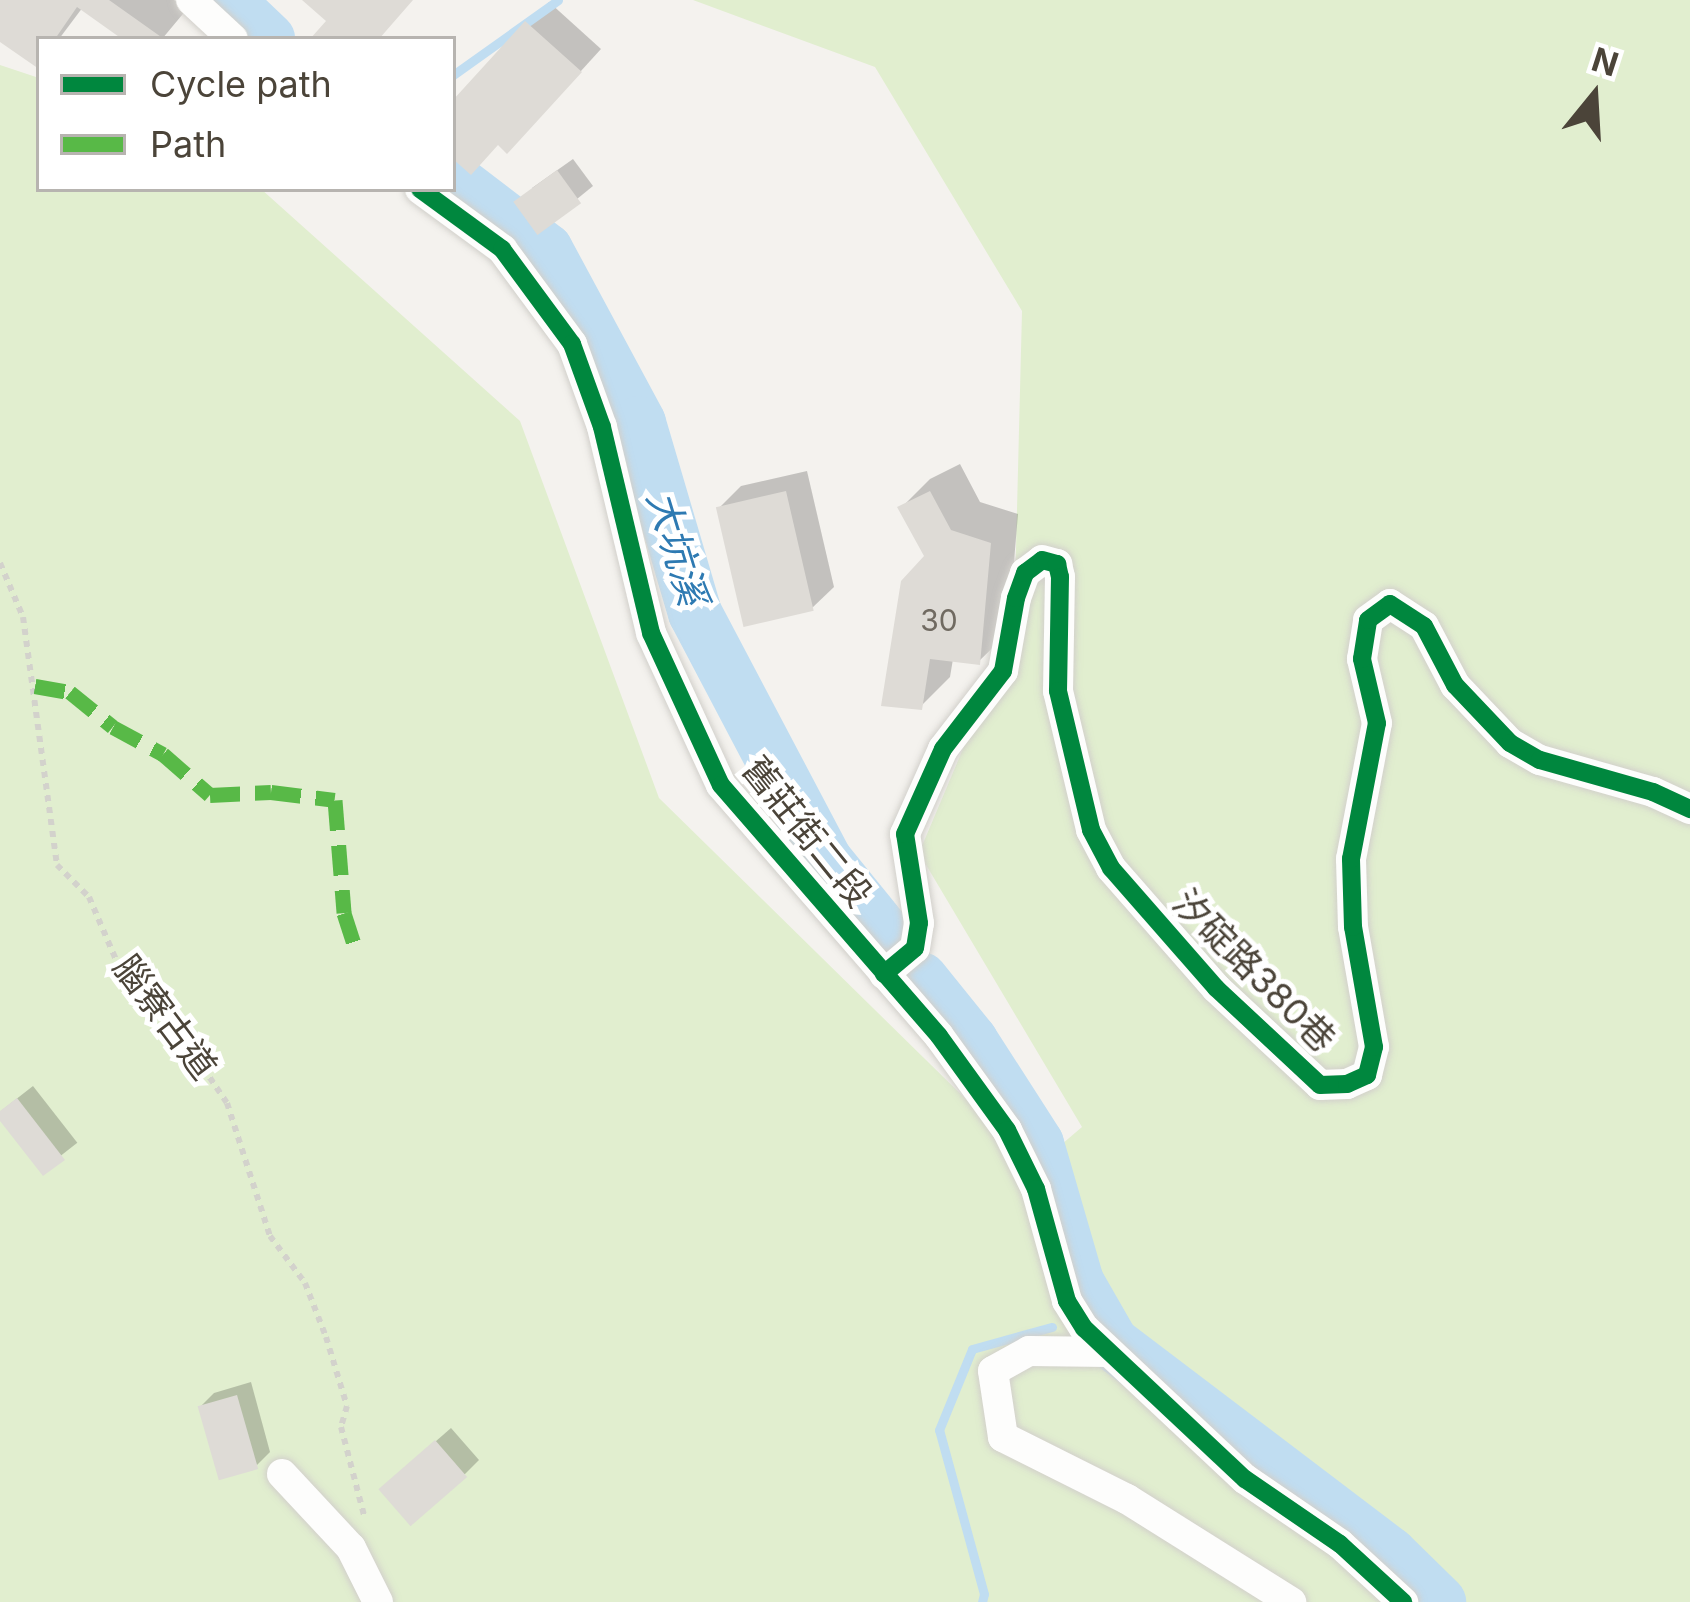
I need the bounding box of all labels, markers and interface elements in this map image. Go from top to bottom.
legend [36,36,456,192]
north arrow [1534,36,1654,156]
text: N [1587,39,1623,85]
text: Cycle path [150,62,332,106]
text: Path [150,122,226,166]
water label: 大坑溪 [638,485,716,611]
house number: 30 [920,602,958,638]
street label: 舊莊街二段 [734,748,880,916]
street label: 汐碇路380巷 [1164,881,1344,1061]
street label: 腦寮古道 [104,946,226,1088]

